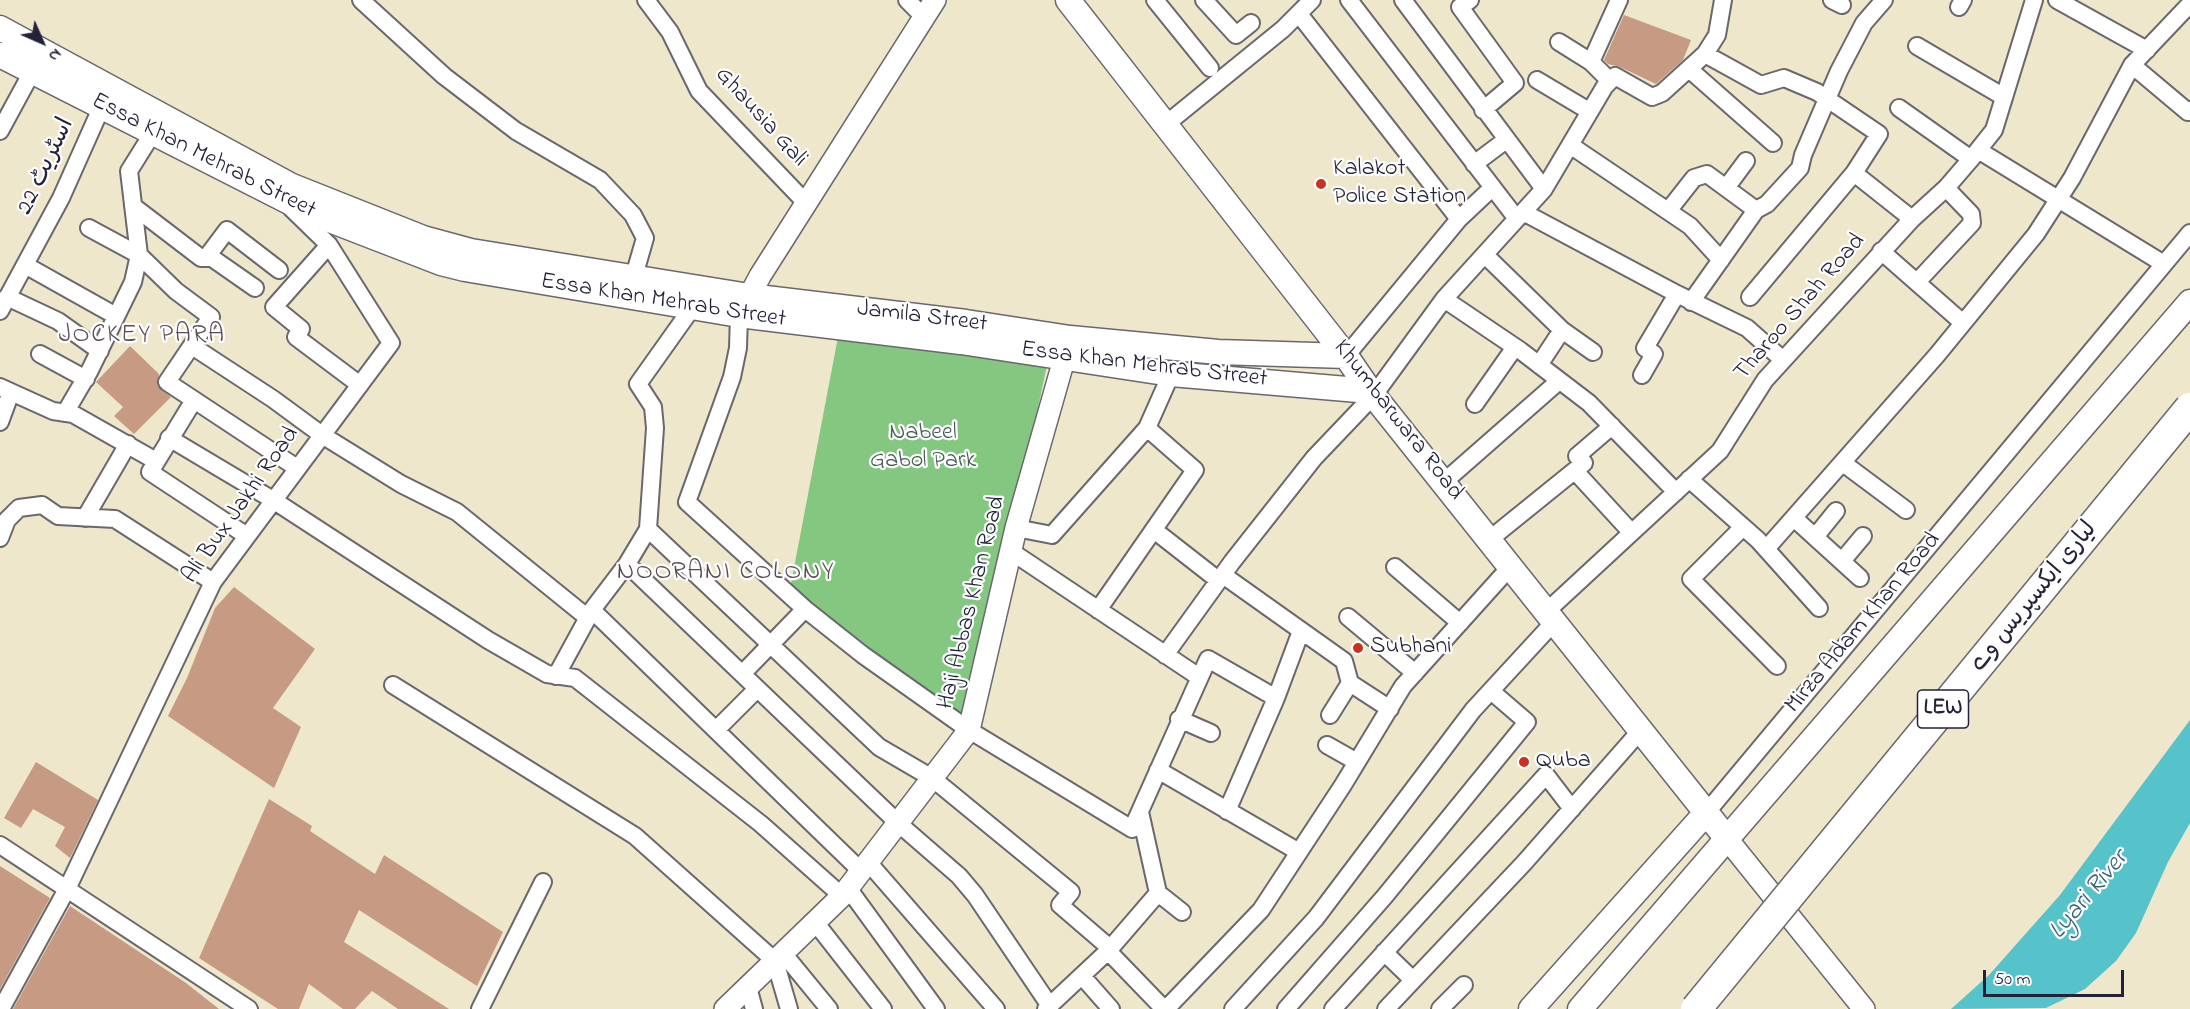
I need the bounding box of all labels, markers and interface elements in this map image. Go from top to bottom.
north arrow [12,12,72,72]
text: N [42,42,67,67]
street label: Ghausia Gali [708,62,812,174]
street label: Essa Khan Mehrab Street [86,88,320,226]
street label: اسٹریٹ 22 [12,114,82,220]
place label: Kalakot Police Station [1333,156,1466,212]
marker: Kalakot Police Station [1314,177,1328,191]
street label: Tharoo Shah Road [1729,228,1873,388]
street label: Essa Khan Mehrab Street [538,268,788,336]
street label: Jamila Street [855,296,989,340]
district label: JOCKEY PARA [58,321,226,353]
street label: Khumbarwara Road [1325,335,1469,507]
street label: Essa Khan Mehrab Street [1019,337,1269,395]
park label: Nabeel Gabol Park [870,420,976,476]
street label: Ali Bux Jakhi Road [177,422,307,590]
street label: Haji Abbas Khan Road [933,493,1013,713]
street label: لیاری ایکسپریس وے [1965,517,2105,679]
street label: Mirza Adam Khan Road [1780,528,1948,720]
district label: NOORANI COLONY [617,558,835,590]
place label: Subhani [1370,634,1452,662]
marker: Subhani [1351,641,1365,655]
road number: LEW [1918,690,1968,728]
place label: Quba [1536,748,1591,776]
marker: Quba [1517,755,1531,769]
water label: Lyari River [2044,845,2136,947]
scale bar [1986,958,2127,996]
text: 50 m [1994,967,2031,993]

